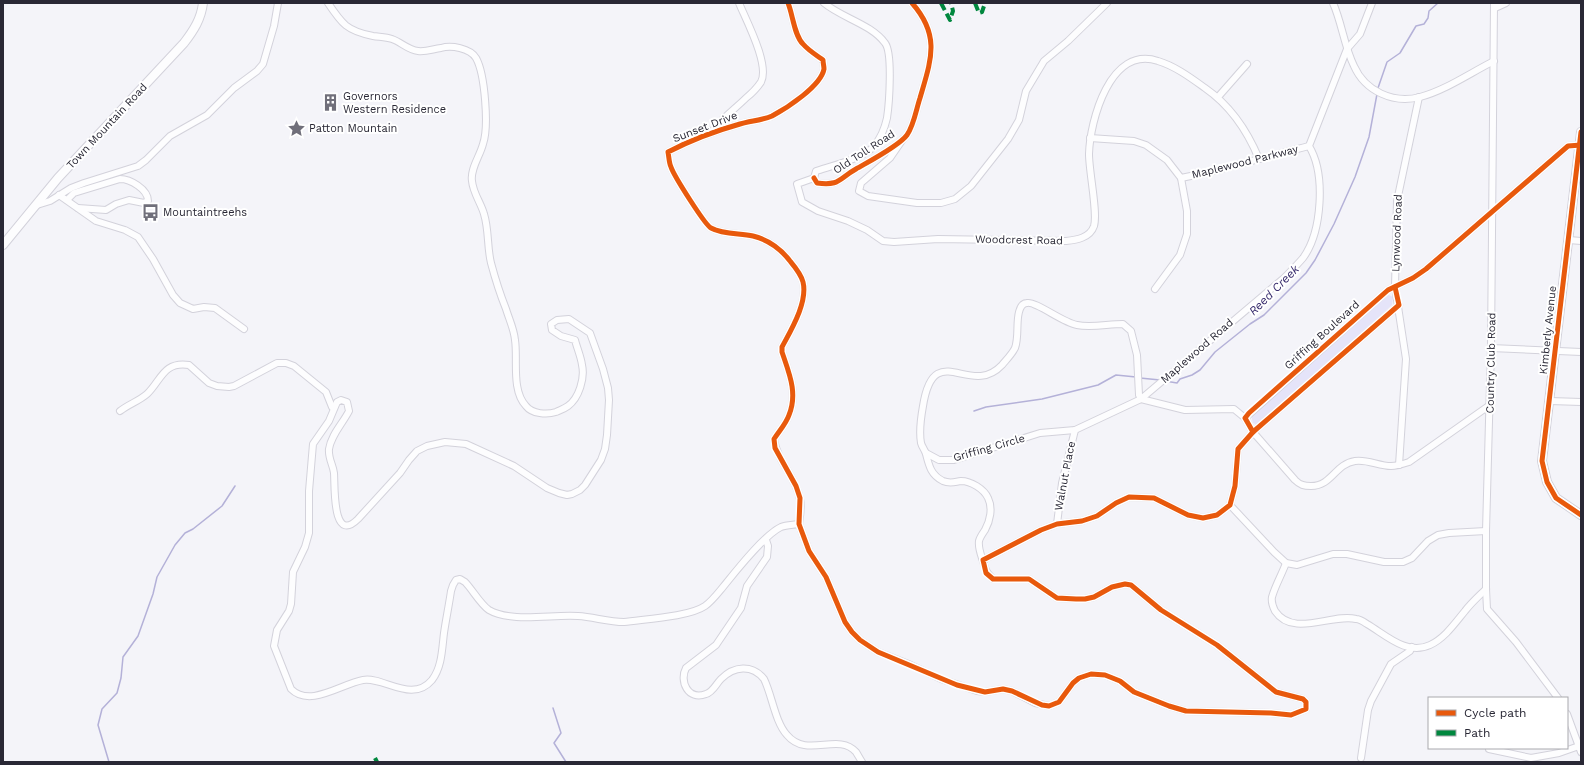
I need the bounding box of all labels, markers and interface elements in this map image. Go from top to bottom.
street label: Town Mountain Road [64,81,150,171]
place label: Governors Western Residence [343,90,446,116]
building icon: Governors Western Residence [320,92,340,112]
street label: Sunset Drive [671,109,739,145]
place icon: Patton Mountain [286,118,306,138]
place label: Patton Mountain [309,122,397,135]
street label: Old Toll Road [831,127,897,177]
street label: Maplewood Parkway [1190,142,1300,182]
street label: Lynwood Road [1389,194,1405,272]
bus stop icon: Mountaintreehs [140,202,160,222]
place label: Mountaintreehs [163,206,247,219]
street label: Woodcrest Road [975,233,1063,247]
water label: Reed Creek [1246,262,1302,318]
street label: Kimberly Avenue [1537,285,1559,375]
street label: Griffing Boulevard [1282,298,1362,372]
street label: Country Club Road [1484,312,1498,414]
street label: Maplewood Road [1158,316,1236,386]
street label: Griffing Circle [952,432,1026,464]
street label: Walnut Place [1052,440,1078,512]
legend [1428,697,1568,749]
text: Cycle path [1464,706,1526,720]
text: Path [1464,726,1490,740]

